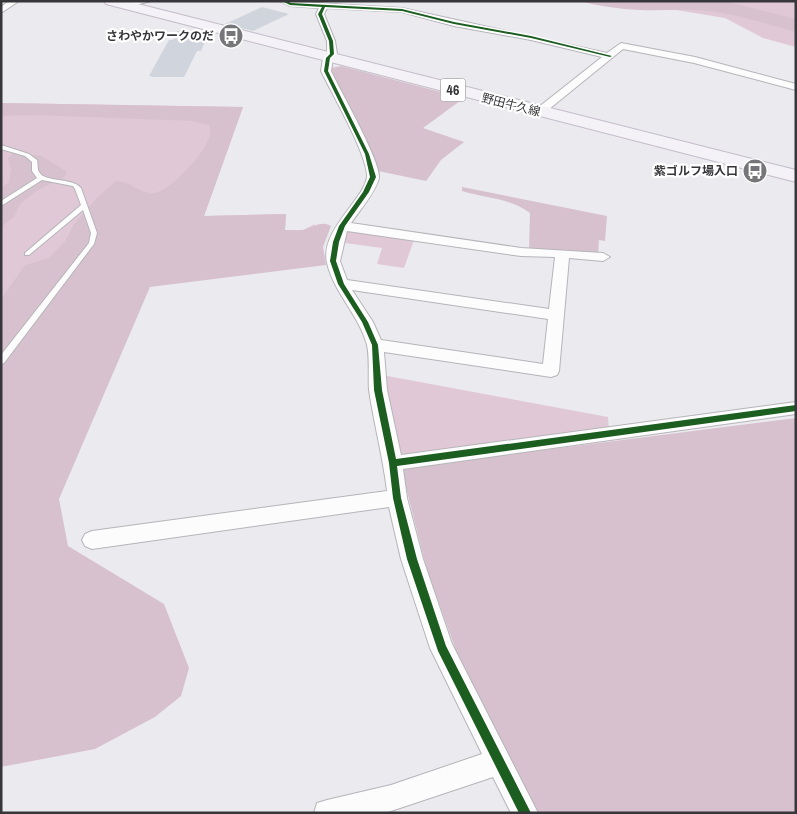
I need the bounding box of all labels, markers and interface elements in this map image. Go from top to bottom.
bus stop icon: さわやかワークのだ [218,23,244,49]
place label: さわやかワークのだ [106,28,214,44]
road number: 46 [440,78,466,102]
street label: 野田牛久線 [480,90,542,120]
bus stop icon: 紫ゴルフ場入口 [742,158,768,184]
place label: 紫ゴルフ場入口 [654,163,738,179]

